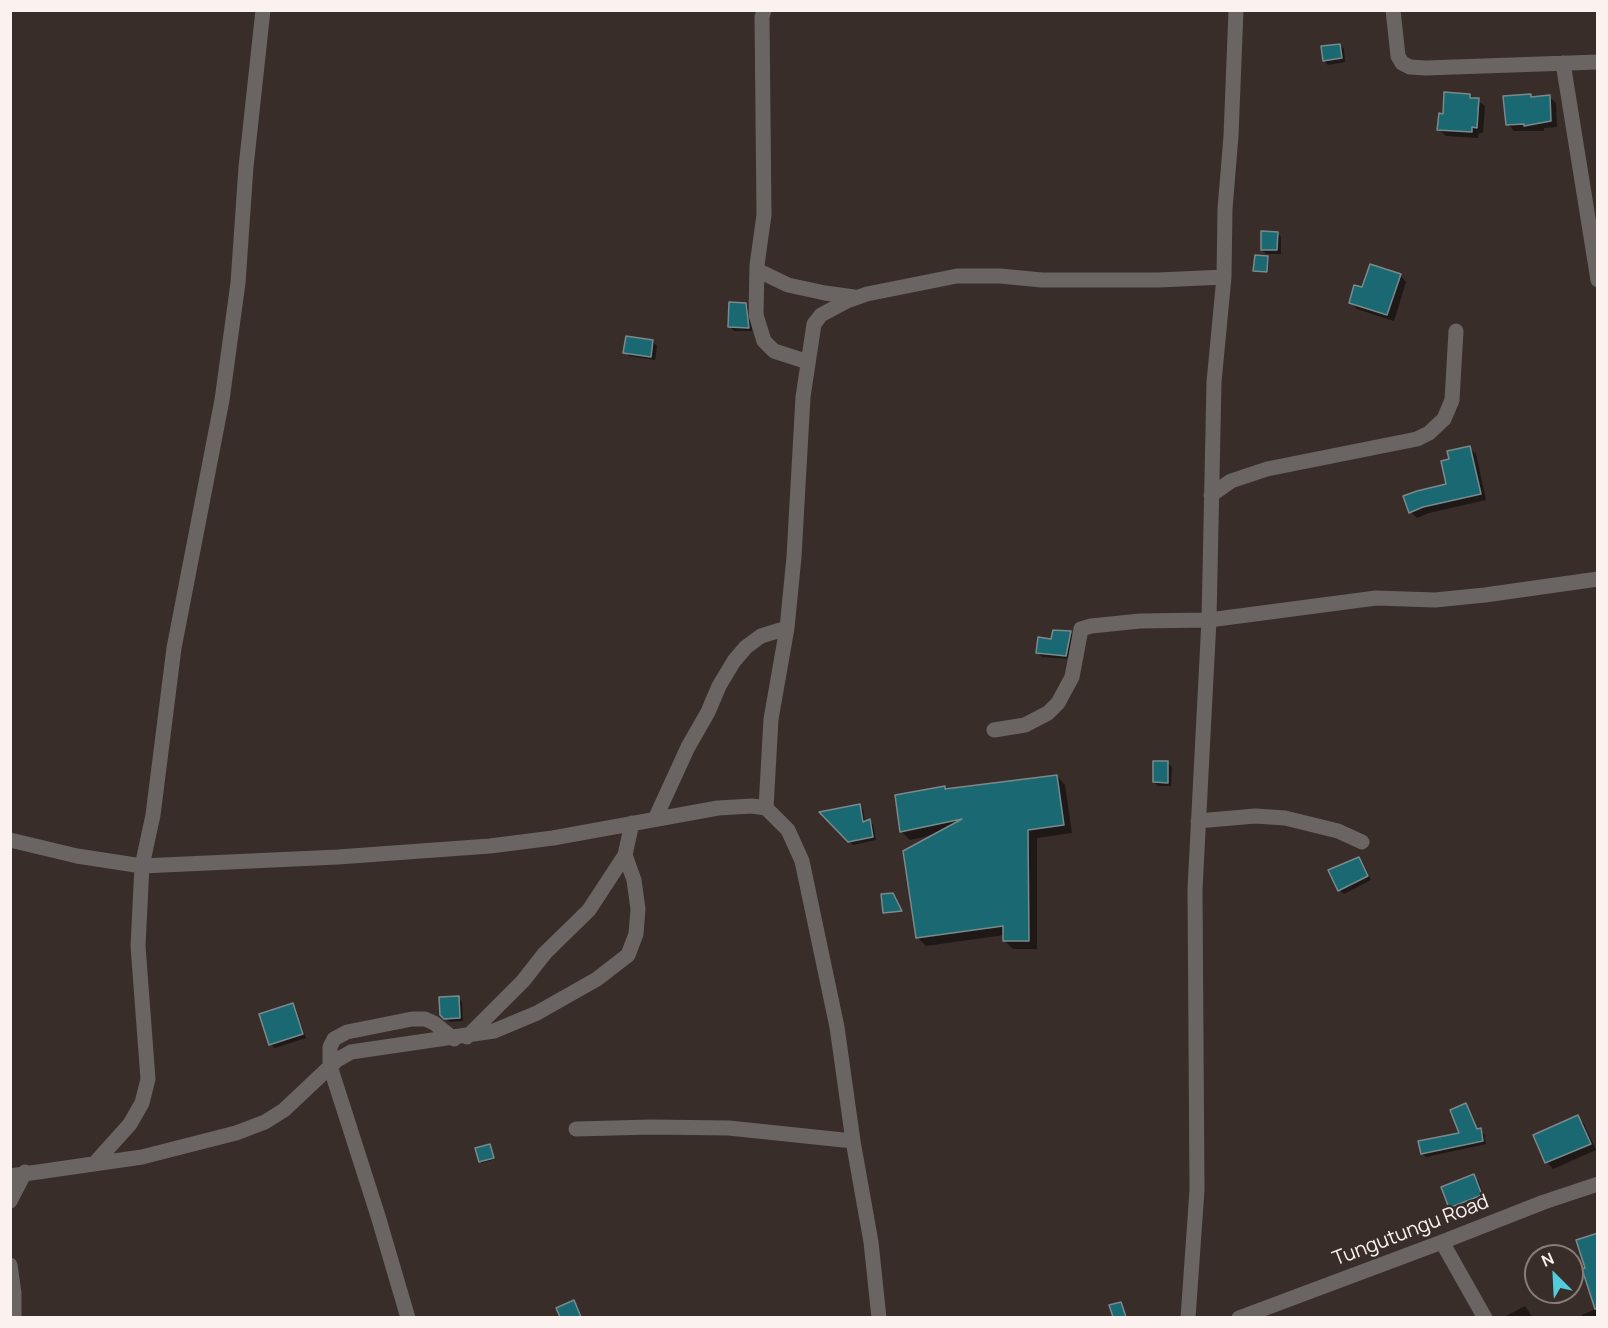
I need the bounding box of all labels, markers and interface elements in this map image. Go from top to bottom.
street label: Tungutungu Road [1330,1190,1492,1272]
north arrow [1524,1244,1584,1304]
text: N [1538,1247,1557,1272]

